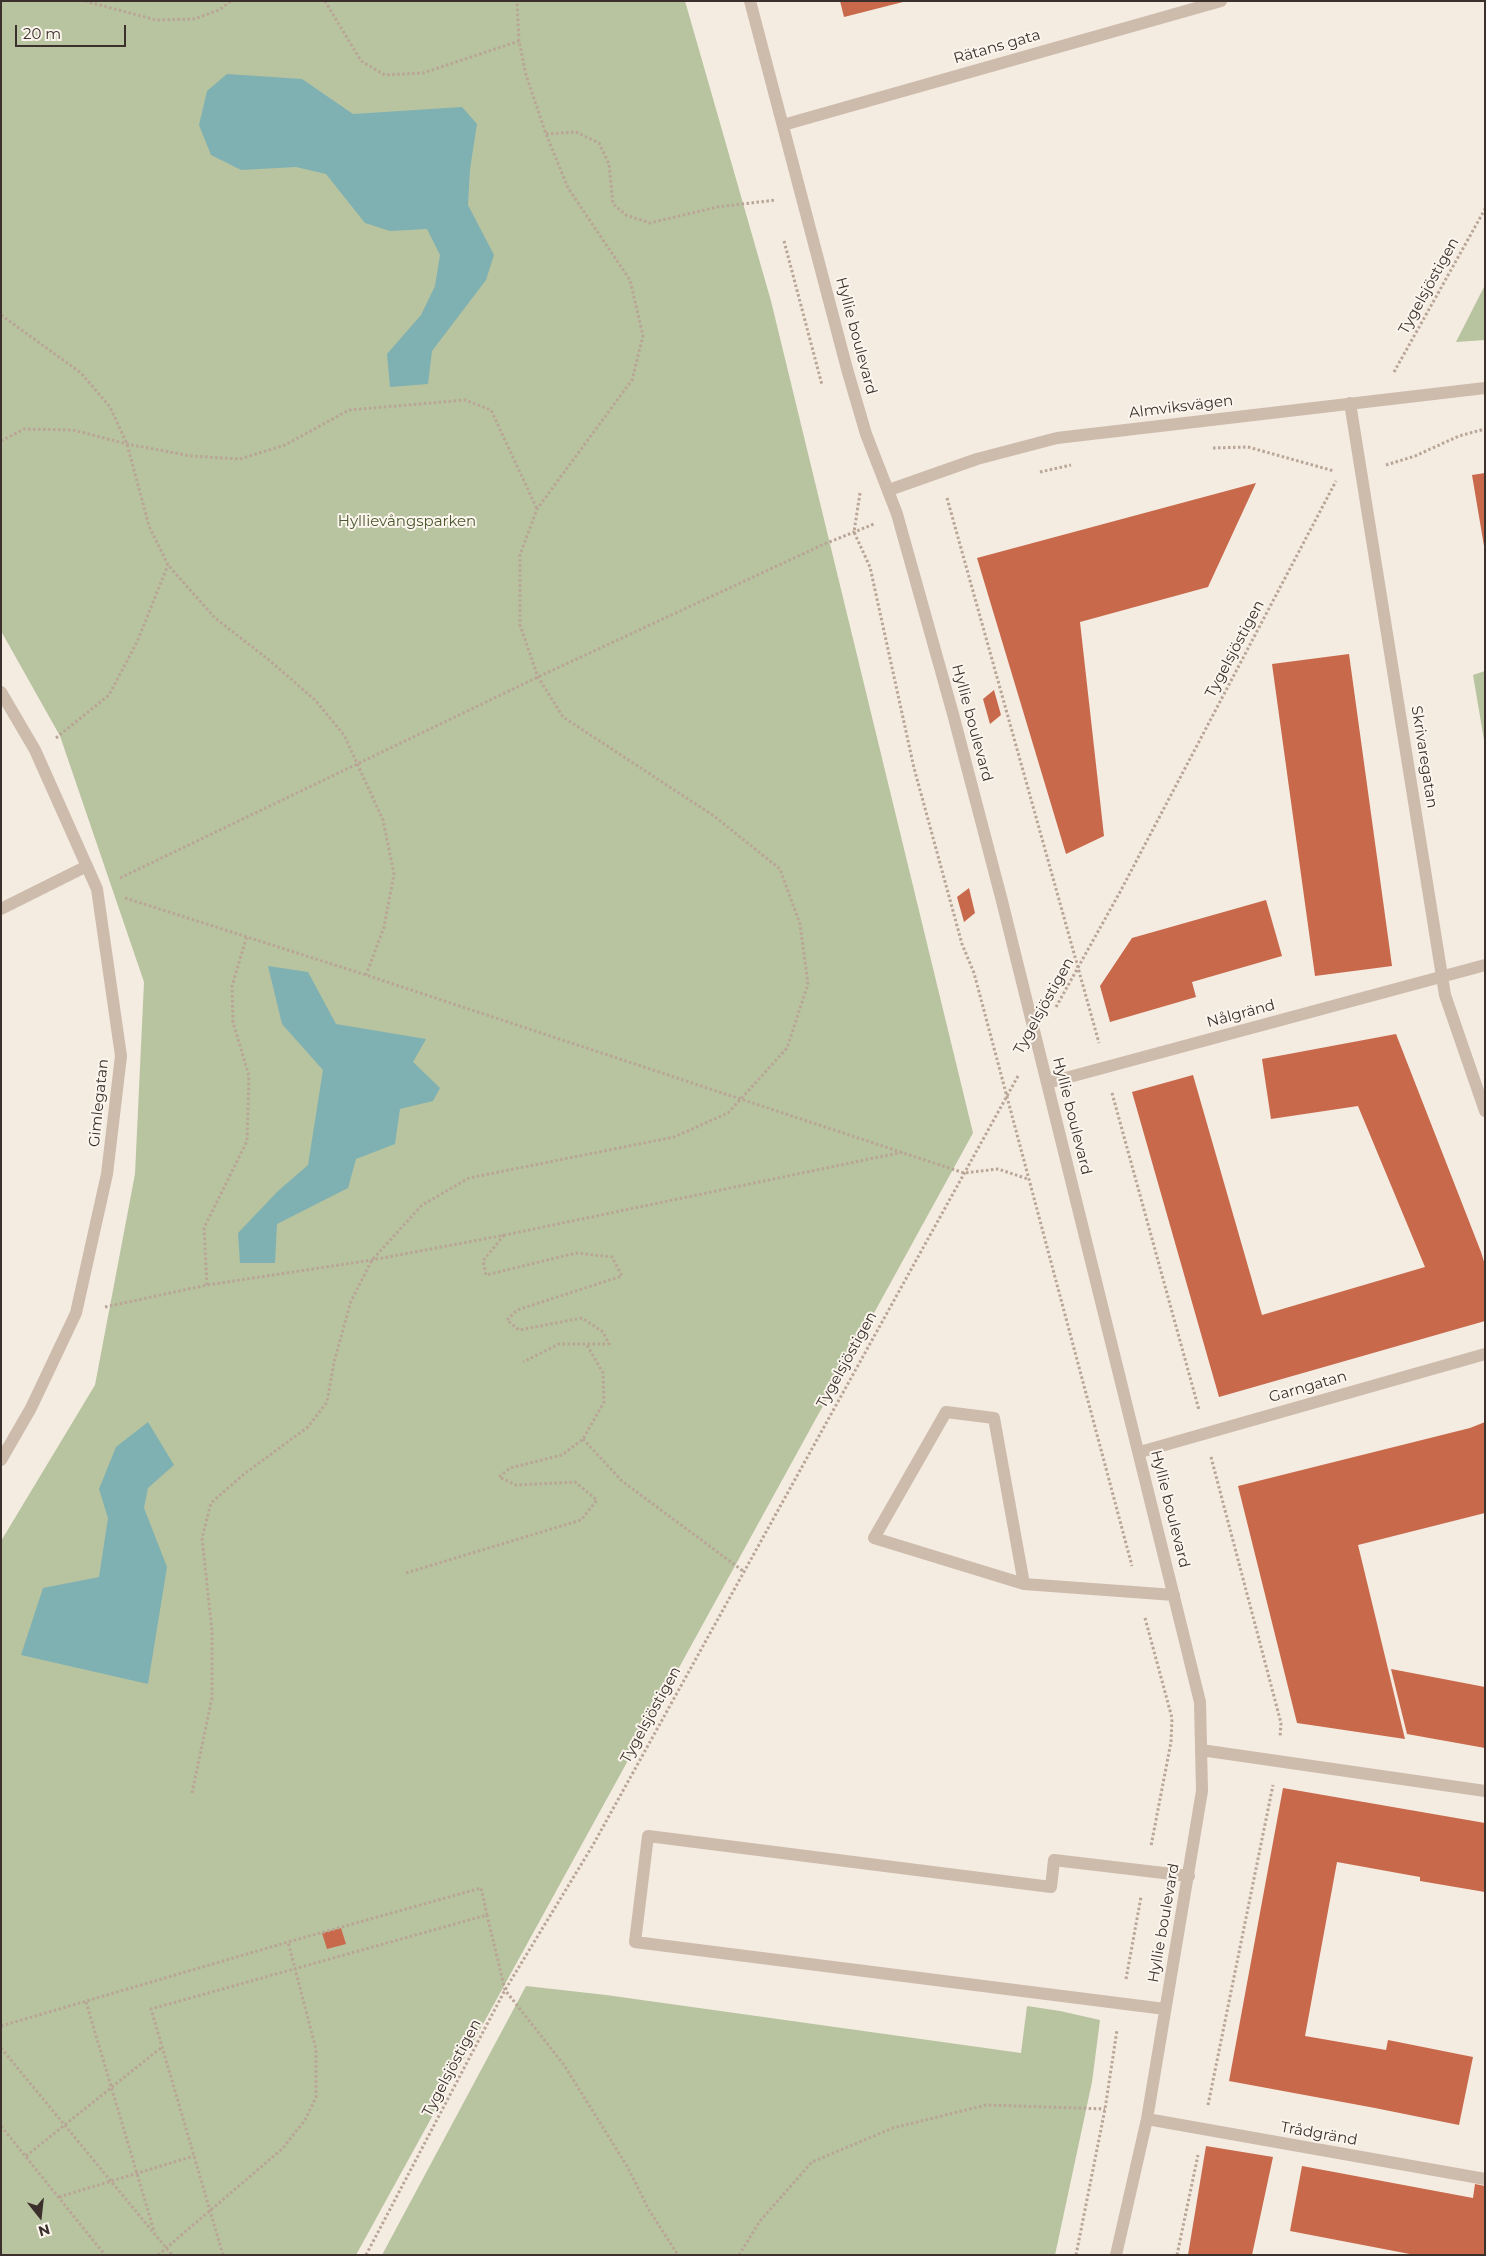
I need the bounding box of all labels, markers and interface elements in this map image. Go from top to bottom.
scale bar [18,15,129,47]
text: 20 m [23,24,61,43]
street label: Rätans gata [952,26,1042,68]
street label: Tygelsjöstigen [1395,235,1463,337]
street label: Hyllie boulevard [832,275,880,397]
street label: Almviksvägen [1128,392,1234,422]
park label: Hyllievångsparken [338,513,476,531]
street label: Tygelsjöstigen [1202,597,1268,701]
street label: Hyllie boulevard [948,662,996,784]
street label: Skrivaregatan [1407,704,1441,810]
street label: Tygelsjöstigen [1010,955,1078,1057]
street label: Nålgränd [1205,996,1277,1032]
street label: Hyllie boulevard [1049,1055,1095,1177]
street label: Gimlegatan [85,1058,113,1148]
street label: Tygelsjöstigen [813,1309,881,1411]
street label: Garngatan [1267,1367,1349,1407]
street label: Hyllie boulevard [1147,1448,1193,1570]
street label: Tygelsjöstigen [617,1664,685,1766]
street label: Hyllie boulevard [1145,1862,1183,1984]
street label: Tygelsjöstigen [419,2016,485,2120]
street label: Trådgränd [1279,2118,1359,2150]
north arrow [15,2191,65,2241]
text: N [36,2220,52,2241]

